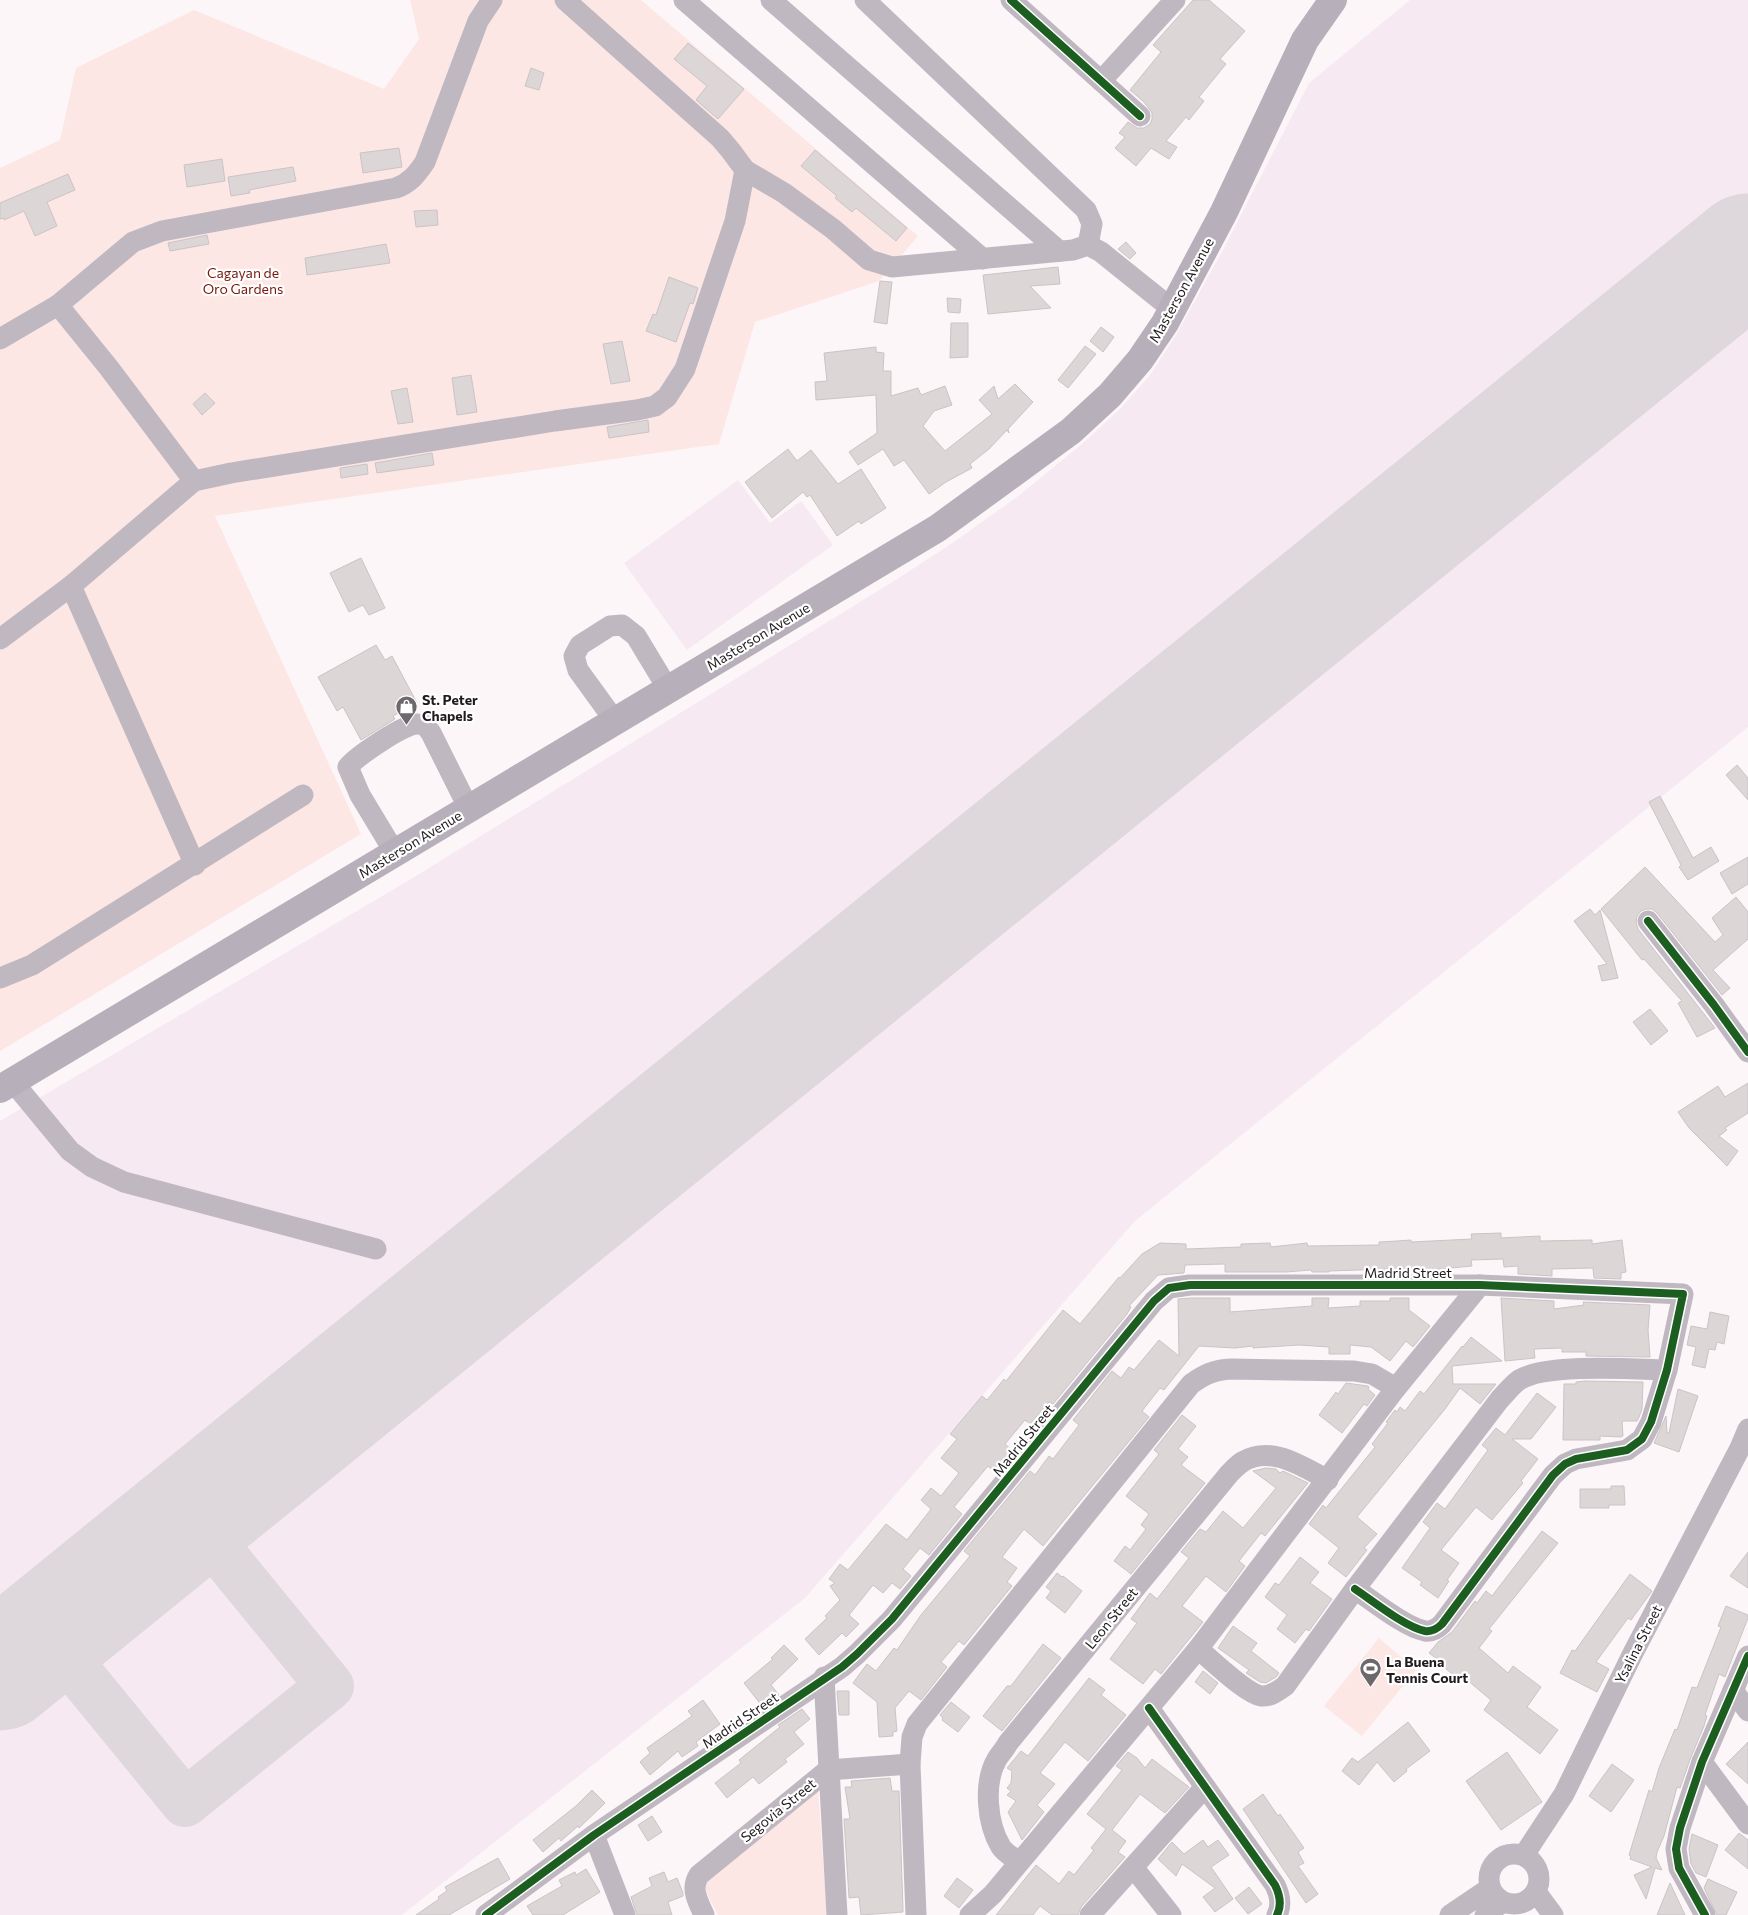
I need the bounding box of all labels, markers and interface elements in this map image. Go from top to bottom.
street label: Masterson Avenue [1145,235,1217,345]
park label: Cagayan de Oro Gardens [203,264,283,297]
street label: Masterson Avenue [703,598,813,674]
place label: St. Peter Chapels [422,691,478,724]
shop icon: St. Peter Chapels [394,695,418,726]
street label: Masterson Avenue [355,806,465,882]
street label: Madrid Street [1364,1264,1452,1281]
street label: Madrid Street [989,1400,1058,1480]
street label: Leon Street [1081,1584,1141,1652]
street label: Ysalina Street [1611,1601,1665,1686]
place label: La Buena Tennis Court [1386,1653,1468,1686]
sports icon: La Buena Tennis Court [1358,1657,1382,1688]
street label: Madrid Street [699,1688,782,1752]
street label: Segovia Street [737,1774,819,1845]

